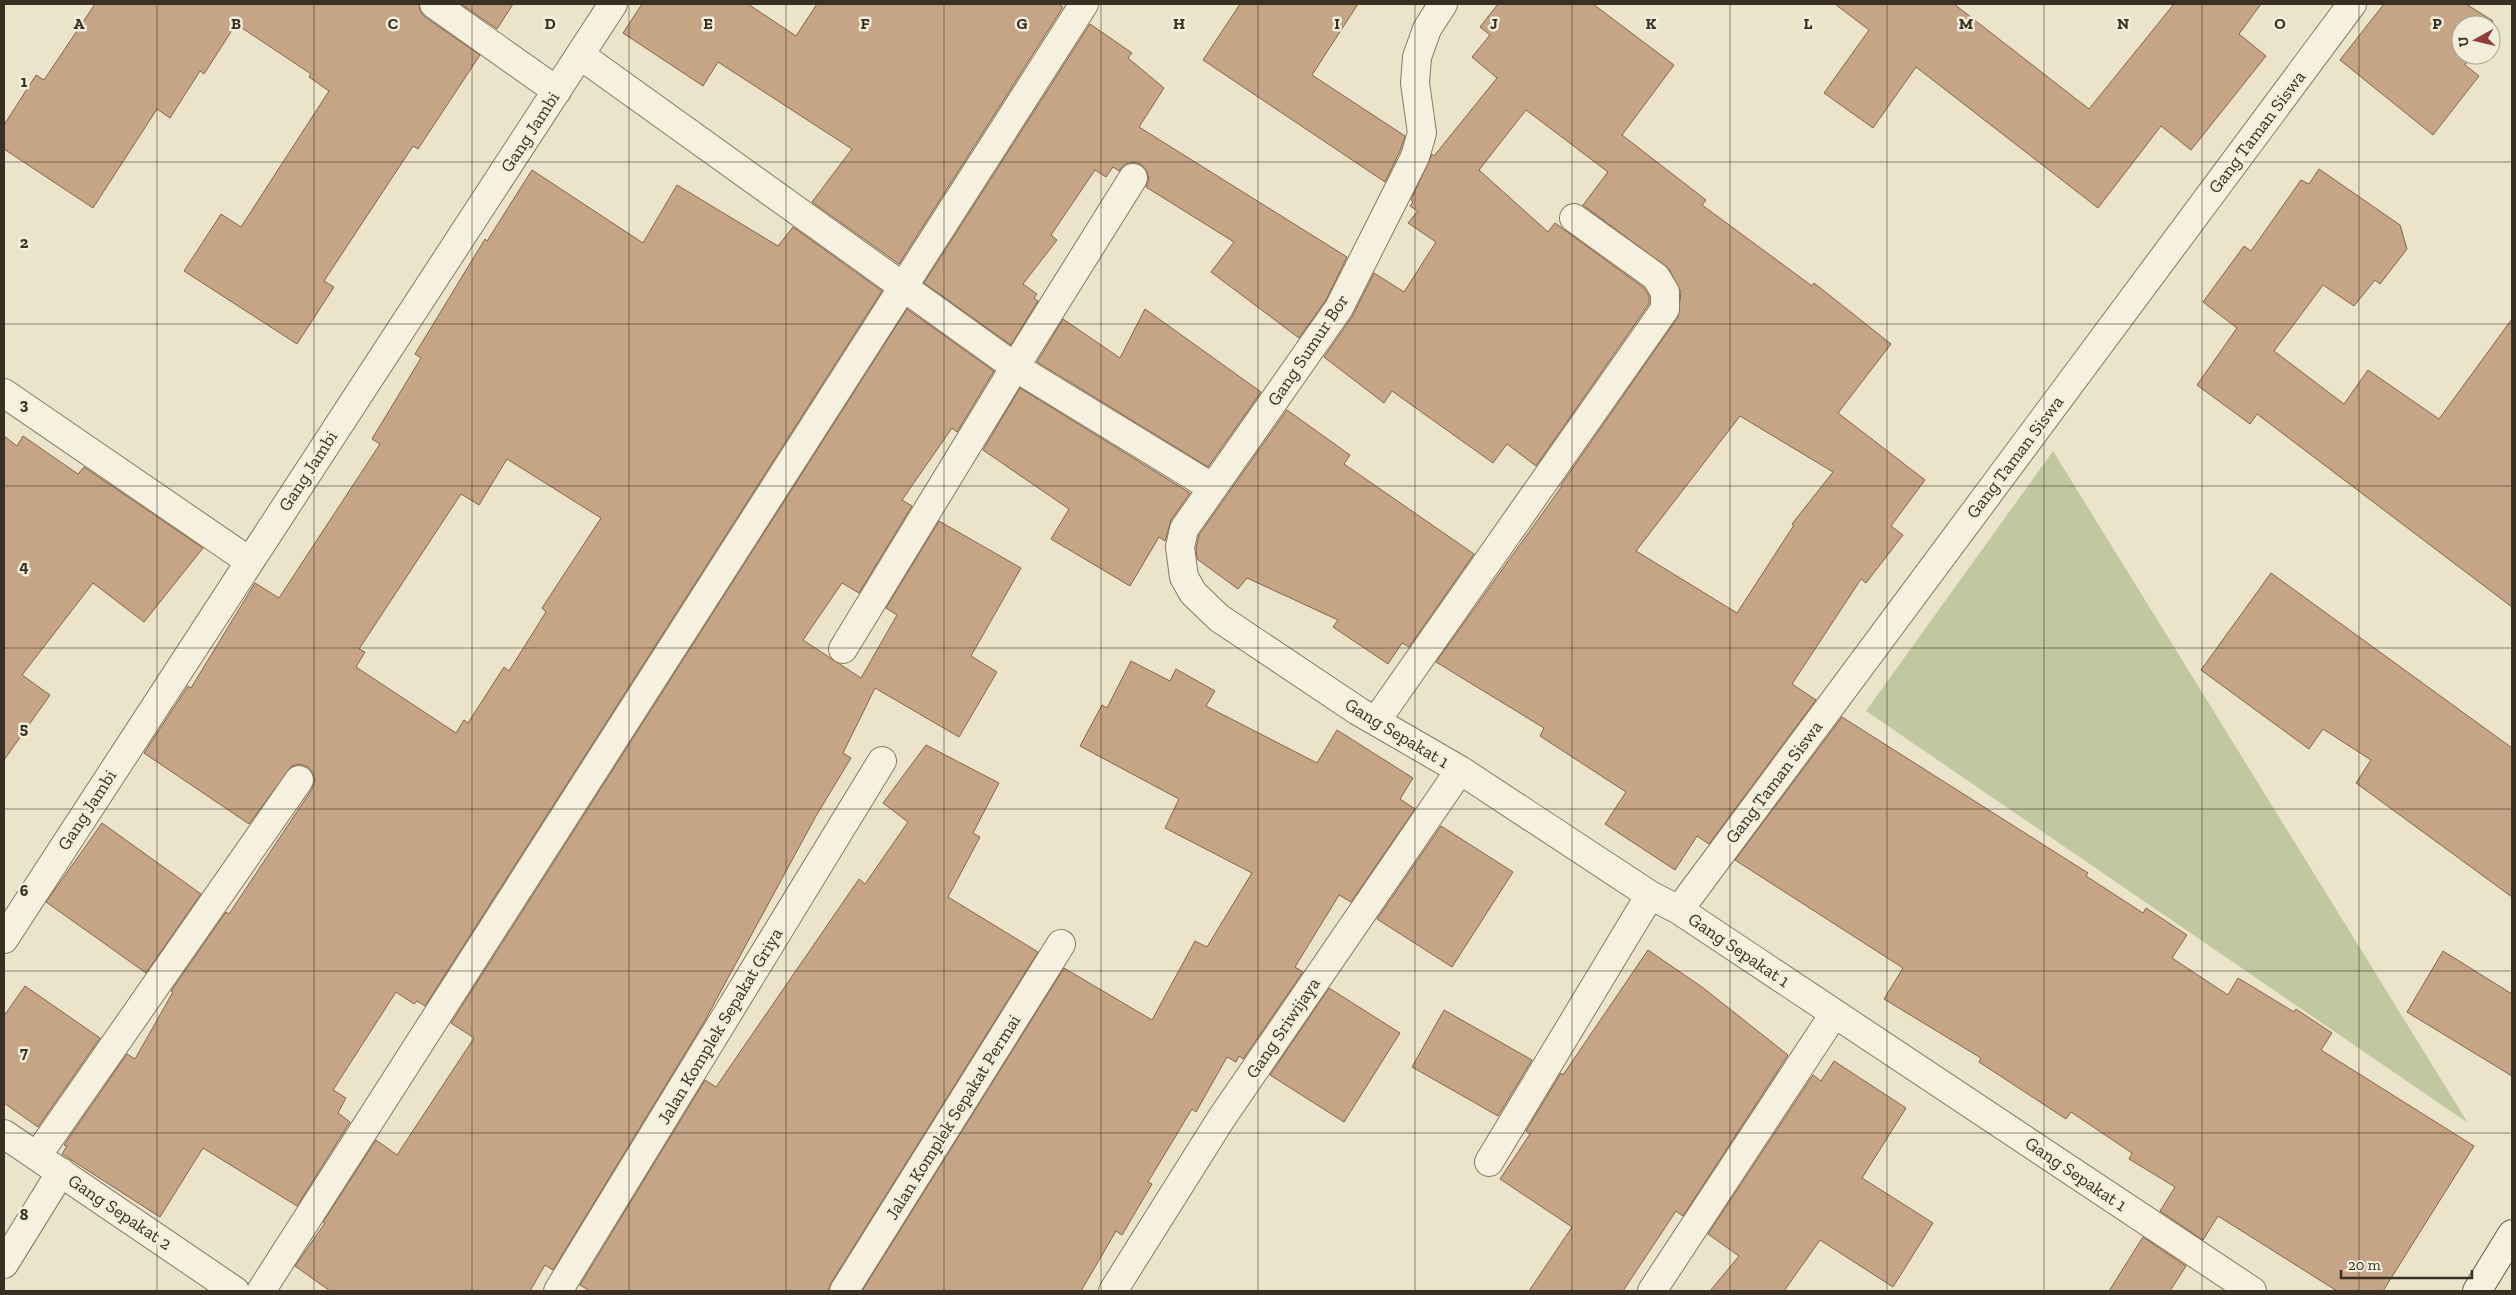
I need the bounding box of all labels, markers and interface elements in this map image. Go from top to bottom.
text: A [74,14,85,33]
text: B [231,14,241,33]
text: C [388,14,398,33]
text: D [544,14,556,33]
text: E [703,14,713,33]
text: F [860,14,870,33]
text: G [1017,14,1028,33]
text: H [1173,14,1185,33]
text: I [1334,14,1340,33]
text: J [1490,14,1498,33]
text: K [1646,14,1657,33]
text: L [1804,14,1813,33]
text: M [1959,14,1973,33]
text: N [2117,14,2129,33]
text: O [2274,14,2286,33]
text: P [2432,14,2442,33]
north arrow [2451,15,2501,65]
text: U [2455,36,2473,48]
street label: Gang Taman Siswa [2204,66,2311,198]
text: 1 [21,72,28,91]
street label: Gang Jambi [496,88,564,176]
text: 2 [20,233,29,252]
street label: Gang Sumur Bor [1263,290,1353,410]
street label: Gang Taman Siswa [1962,391,2069,523]
text: 3 [20,395,29,414]
street label: Gang Jambi [274,427,342,515]
text: 4 [19,557,29,576]
street label: Gang Sepakat 1 [1341,693,1453,773]
street label: Gang Taman Siswa [1721,716,1828,848]
text: 5 [20,719,28,738]
street label: Gang Jambi [53,766,121,854]
text: 6 [20,881,29,900]
street label: Gang Sepakat 1 [1684,908,1794,992]
street label: Jalan Komplek Sepakat Griya [653,924,788,1128]
street label: Gang Sriwijaya [1241,973,1325,1083]
street label: Jalan Komplek Sepakat Permai [881,1010,1025,1224]
text: 7 [20,1043,28,1062]
street label: Gang Sepakat 1 [2021,1132,2131,1216]
street label: Gang Sepakat 2 [64,1169,176,1255]
text: 8 [20,1205,29,1224]
scale bar [2341,1248,2472,1280]
text: 20 m [2348,1256,2381,1274]

